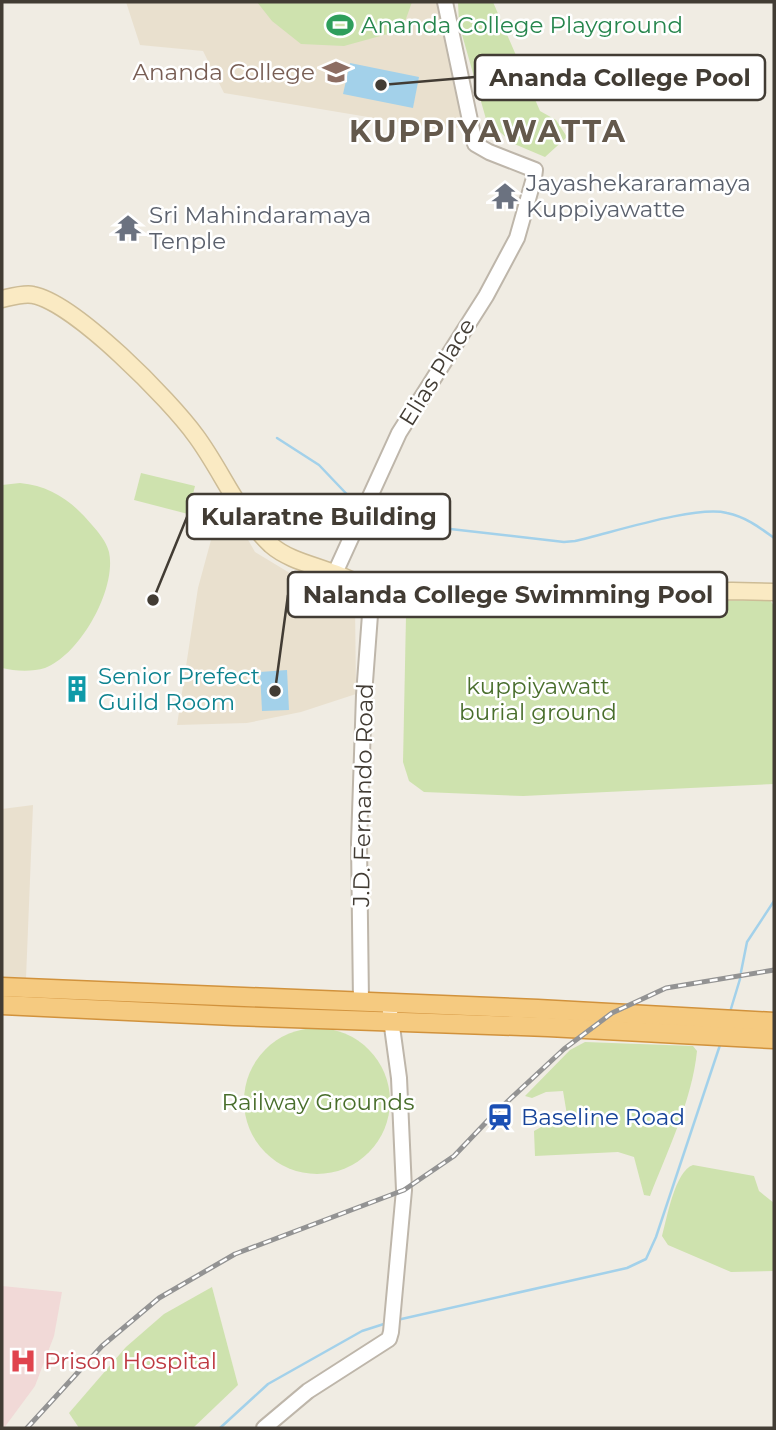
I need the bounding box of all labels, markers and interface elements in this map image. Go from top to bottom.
sports icon: Ananda College Playground [325,10,355,40]
place label: Ananda College Playground [361,11,683,39]
callout: Ananda College Pool [475,55,765,100]
school or university icon: Ananda College [321,57,351,87]
place label: Ananda College [133,58,315,86]
text: Ananda College Pool [488,63,751,92]
district label: KUPPIYAWATTA [349,113,627,150]
place label: Jayashekararamaya Kuppiyawatte [525,169,751,223]
temple icon: Jayashekararamaya Kuppiyawatte [490,181,520,211]
place label: Sri Mahindaramaya Tenple [149,201,371,255]
temple icon: Sri Mahindaramaya Tenple [113,213,143,243]
street label: Elias Place [393,313,481,431]
callout: Kularatne Building [187,494,450,539]
text: Kularatne Building [201,502,437,531]
callout: Nalanda College Swimming Pool [288,572,727,617]
text: Nalanda College Swimming Pool [303,580,713,609]
place label: Senior Prefect Guild Room [98,662,260,716]
park label: kuppiyawatt burial ground [459,672,617,726]
building icon: Senior Prefect Guild Room [62,674,92,704]
street label: J.D. Fernando Road [347,683,379,908]
park label: Railway Grounds [222,1088,414,1116]
station icon: Baseline Road [485,1102,515,1132]
place label: Baseline Road [521,1103,685,1131]
hospital icon: Prison Hospital [8,1346,38,1376]
place label: Prison Hospital [44,1347,217,1375]

